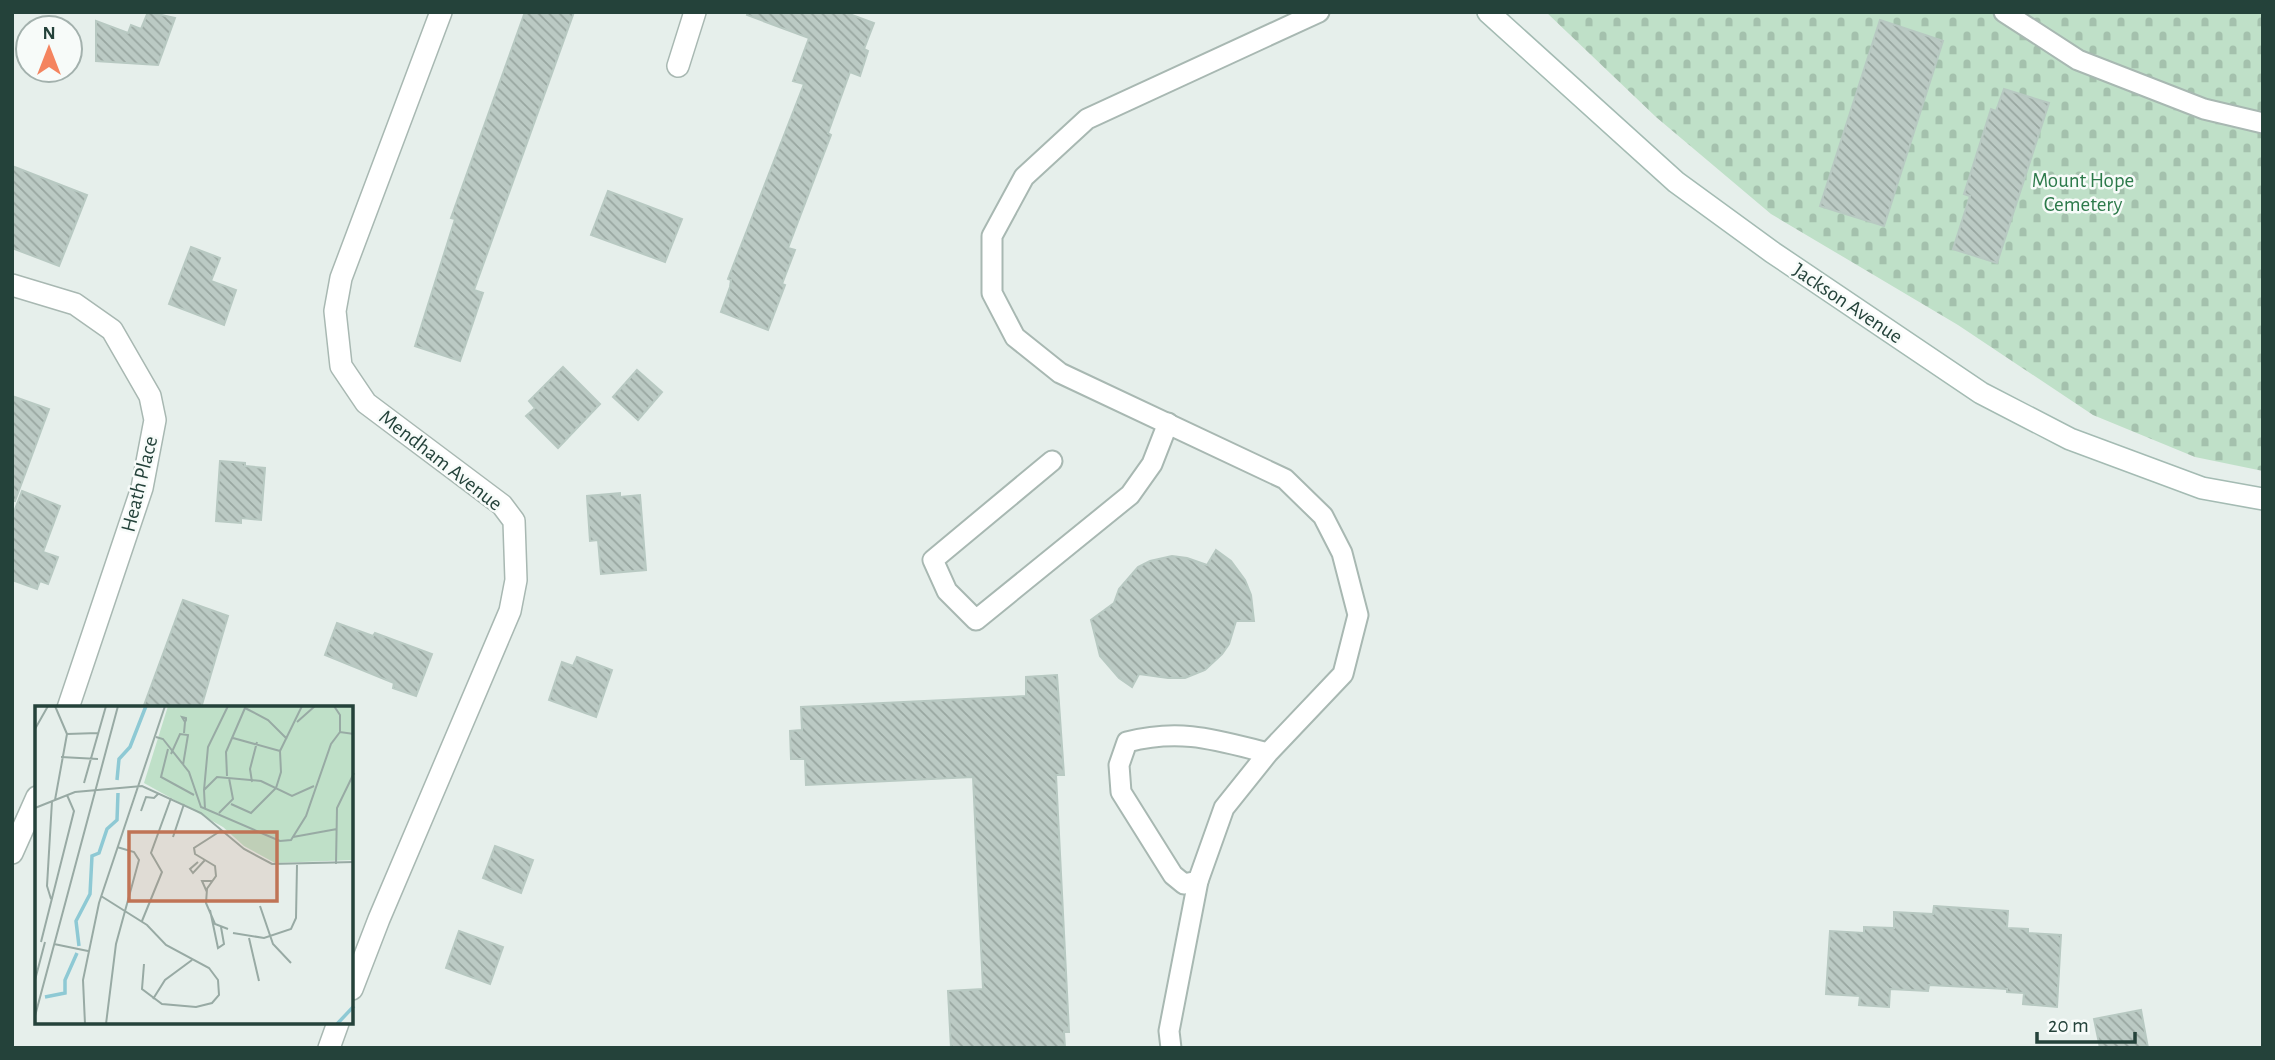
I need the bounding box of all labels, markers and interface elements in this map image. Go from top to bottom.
north arrow [14,14,84,84]
text: N [42,24,56,43]
park label: Mount Hope Cemetery [2032,170,2134,215]
street label: Jackson Avenue [1789,259,1906,348]
street label: Mendham Avenue [375,406,506,515]
street label: Heath Place [117,434,162,534]
inset map [35,706,354,1025]
scale bar [2037,1000,2135,1044]
text: 20 m [2048,1015,2089,1036]

